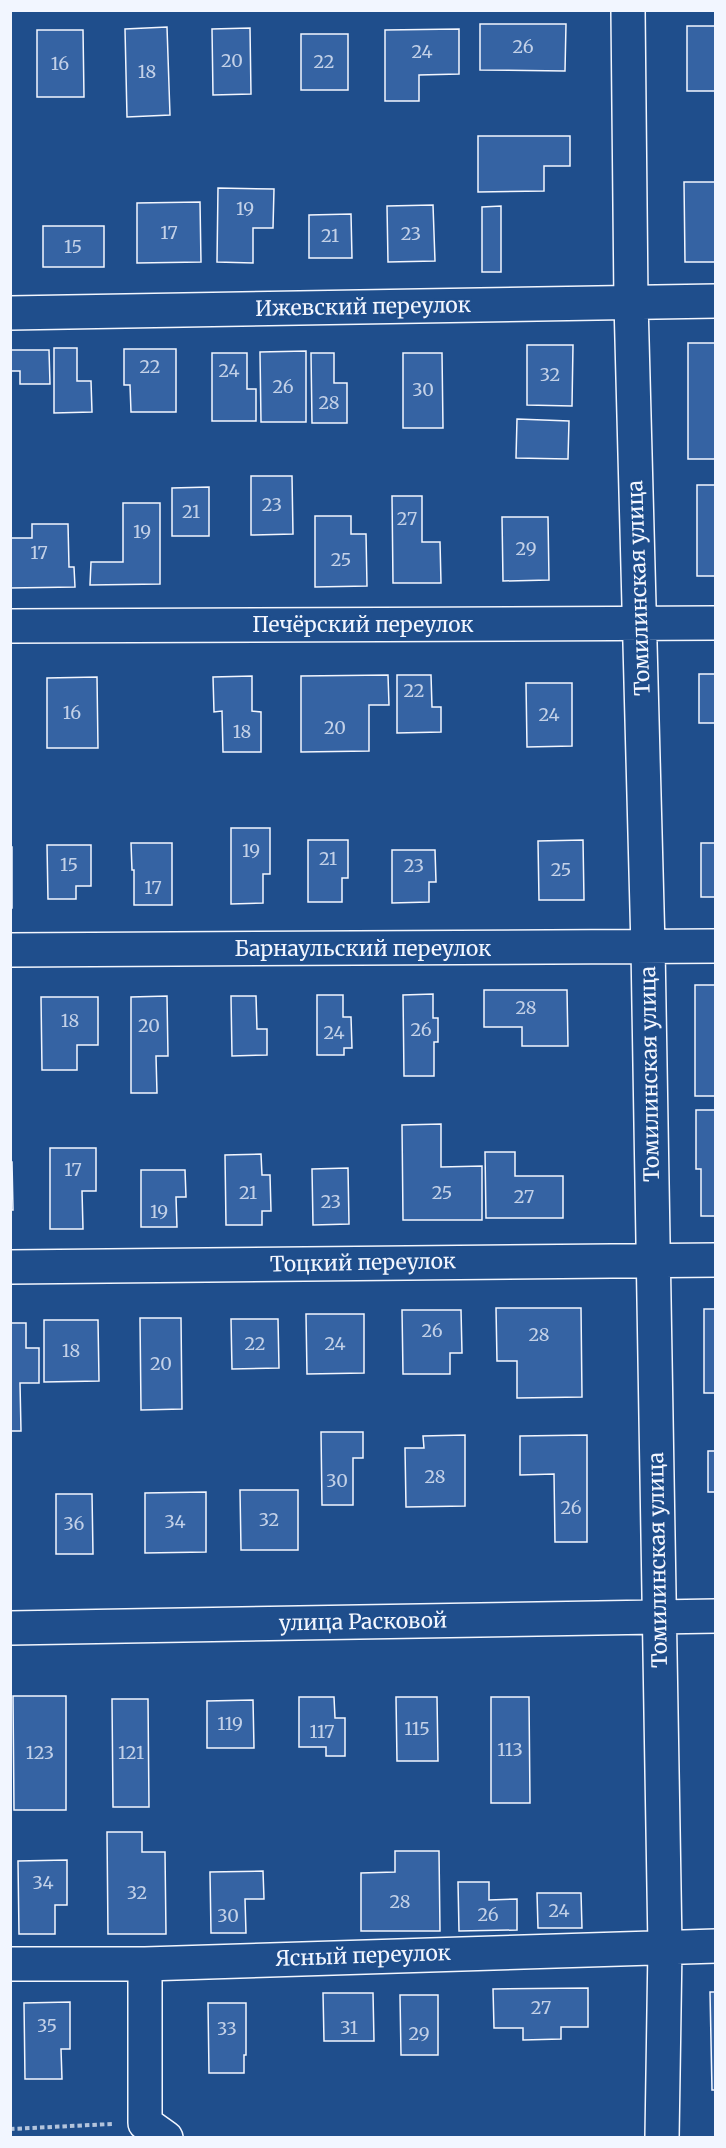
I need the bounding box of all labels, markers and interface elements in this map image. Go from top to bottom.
house number: 26 [512,35,534,58]
house number: 24 [411,40,433,63]
house number: 20 [221,49,243,72]
house number: 22 [313,50,335,73]
house number: 16 [51,52,69,75]
house number: 18 [138,60,156,83]
house number: 19 [236,197,254,220]
house number: 17 [160,221,178,244]
house number: 23 [401,222,421,245]
house number: 21 [321,224,339,247]
house number: 15 [64,235,82,258]
street label: Ижевский переулок [255,291,471,322]
house number: 22 [139,355,161,378]
house number: 24 [218,359,240,382]
house number: 32 [540,363,560,386]
house number: 26 [272,375,294,398]
house number: 30 [412,378,434,401]
house number: 28 [318,391,340,414]
street label: Томилинская улица [621,480,656,696]
house number: 23 [262,493,282,516]
house number: 21 [182,500,200,523]
house number: 27 [397,507,417,530]
house number: 19 [133,520,151,543]
house number: 29 [515,537,537,560]
house number: 17 [30,541,48,564]
house number: 25 [331,548,351,571]
street label: Печёрский переулок [252,611,474,638]
house number: 22 [403,679,425,702]
house number: 16 [63,701,81,724]
house number: 24 [538,703,560,726]
house number: 20 [324,716,346,739]
house number: 18 [233,720,251,743]
house number: 19 [242,839,260,862]
house number: 21 [319,847,337,870]
house number: 15 [60,853,78,876]
house number: 23 [404,854,424,877]
house number: 25 [551,858,571,881]
house number: 17 [144,876,162,899]
street label: Барнаульский переулок [235,935,491,962]
street label: Томилинская улица [634,966,665,1182]
house number: 28 [515,996,537,1019]
house number: 18 [61,1009,79,1032]
house number: 20 [138,1014,160,1037]
house number: 26 [410,1018,432,1041]
house number: 24 [323,1021,345,1044]
house number: 17 [64,1158,82,1181]
house number: 21 [239,1181,257,1204]
house number: 25 [432,1181,452,1204]
house number: 27 [514,1185,534,1208]
house number: 23 [321,1190,341,1213]
house number: 19 [150,1200,168,1223]
street label: Тоцкий переулок [270,1247,456,1278]
house number: 26 [421,1319,443,1342]
house number: 28 [528,1323,550,1346]
house number: 22 [244,1332,266,1355]
house number: 24 [324,1332,346,1355]
house number: 18 [62,1339,80,1362]
house number: 20 [150,1352,172,1375]
street label: Томилинская улица [642,1452,673,1668]
house number: 28 [424,1465,446,1488]
house number: 30 [326,1469,348,1492]
house number: 26 [560,1496,582,1519]
house number: 32 [259,1508,279,1531]
house number: 34 [164,1510,186,1533]
house number: 36 [64,1512,85,1535]
street label: улица Расковой [279,1607,447,1636]
house number: 119 [217,1712,243,1735]
house number: 115 [404,1717,430,1740]
house number: 117 [310,1720,334,1743]
house number: 113 [497,1738,523,1761]
house number: 123 [26,1741,54,1764]
house number: 121 [118,1741,144,1764]
house number: 34 [32,1871,54,1894]
house number: 32 [127,1881,147,1904]
house number: 28 [389,1890,411,1913]
house number: 24 [548,1899,570,1922]
house number: 26 [477,1903,499,1926]
house number: 30 [217,1904,239,1927]
street label: Ясный переулок [275,1939,451,1972]
house number: 27 [531,1996,551,2019]
house number: 35 [37,2014,57,2037]
house number: 31 [340,2016,358,2039]
house number: 33 [217,2017,237,2040]
house number: 29 [408,2022,430,2045]

